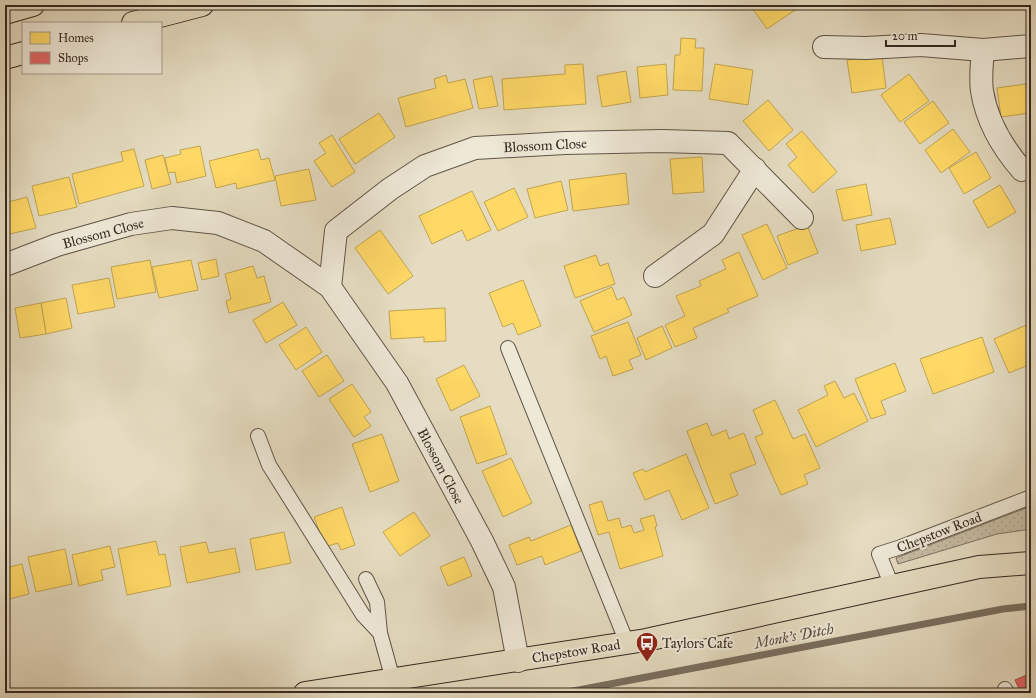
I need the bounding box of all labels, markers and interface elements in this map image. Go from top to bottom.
legend [22,22,162,74]
scale bar [886,22,955,48]
text: 20 m [892,29,918,43]
text: Homes [58,31,94,45]
text: Shops [58,51,88,65]
street label: Blossom Close [503,135,587,156]
street label: Blossom Close [61,214,146,253]
street label: Blossom Close [413,425,468,507]
street label: Chepstow Road [894,509,984,556]
water label: Monk's Ditch [751,619,836,653]
bus stop icon: Taylors Cafe [634,630,660,663]
place label: Taylors Cafe [662,635,733,652]
street label: Chepstow Road [531,636,622,667]

